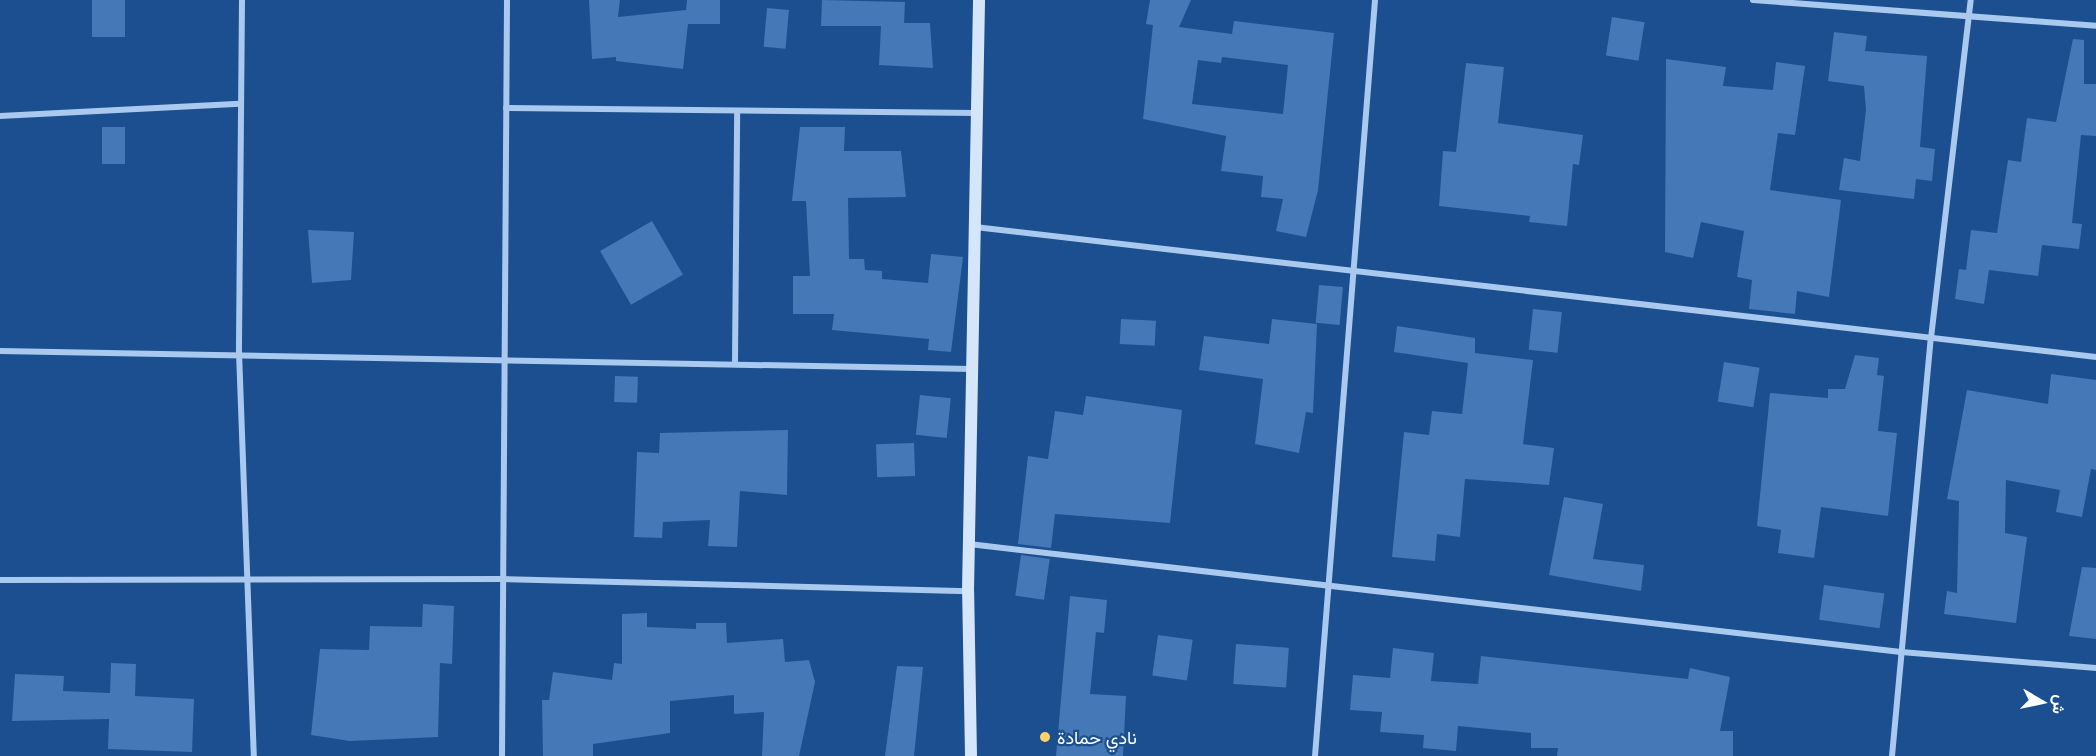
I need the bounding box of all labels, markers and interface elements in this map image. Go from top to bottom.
north arrow [2012,672,2072,732]
text: ش [2047,694,2072,716]
place label: نادي حمادة [1057,726,1137,748]
marker: نادي حمادة [1038,730,1052,744]

